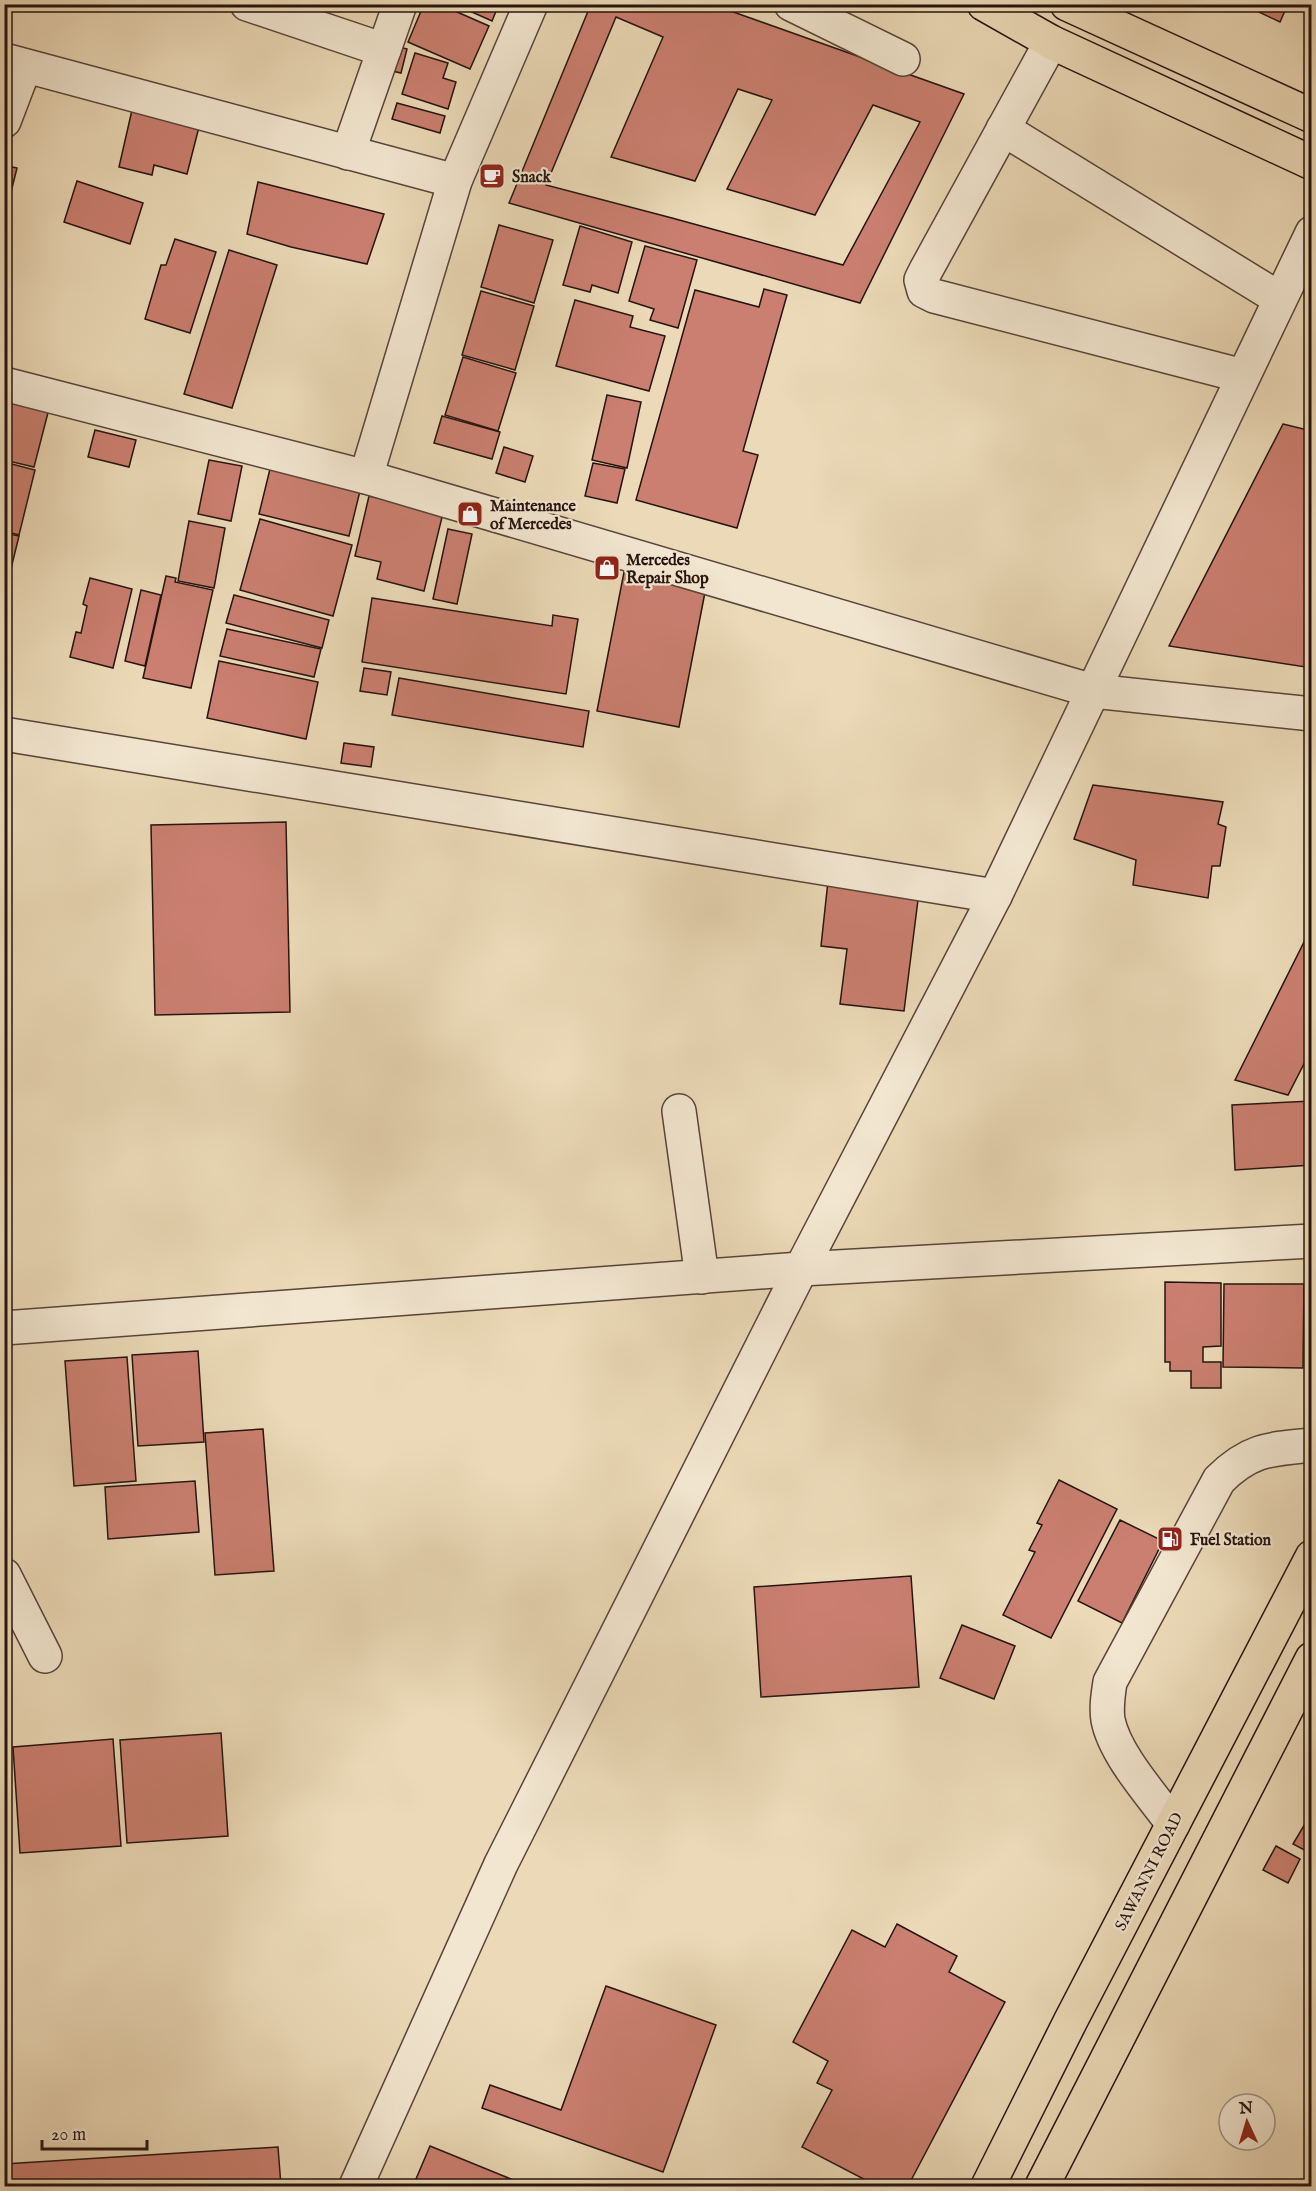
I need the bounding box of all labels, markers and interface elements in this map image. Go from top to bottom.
cafe icon: Snack [477,161,507,191]
place label: Snack [512,168,552,188]
place label: Maintenance of Mercedes [490,497,576,535]
shop icon: Maintenance of Mercedes [455,499,485,529]
place label: Mercedes Repair Shop [626,551,709,589]
shop icon: Mercedes Repair Shop [592,553,622,583]
fuel station icon: Fuel Station [1155,1524,1185,1554]
place label: Fuel Station [1190,1531,1271,1551]
street label: SAWANNI ROAD [1111,1809,1188,1934]
north arrow [1217,2092,1277,2152]
text: N [1237,2099,1254,2120]
scale bar [42,2113,147,2151]
text: 20 m [51,2124,86,2147]

